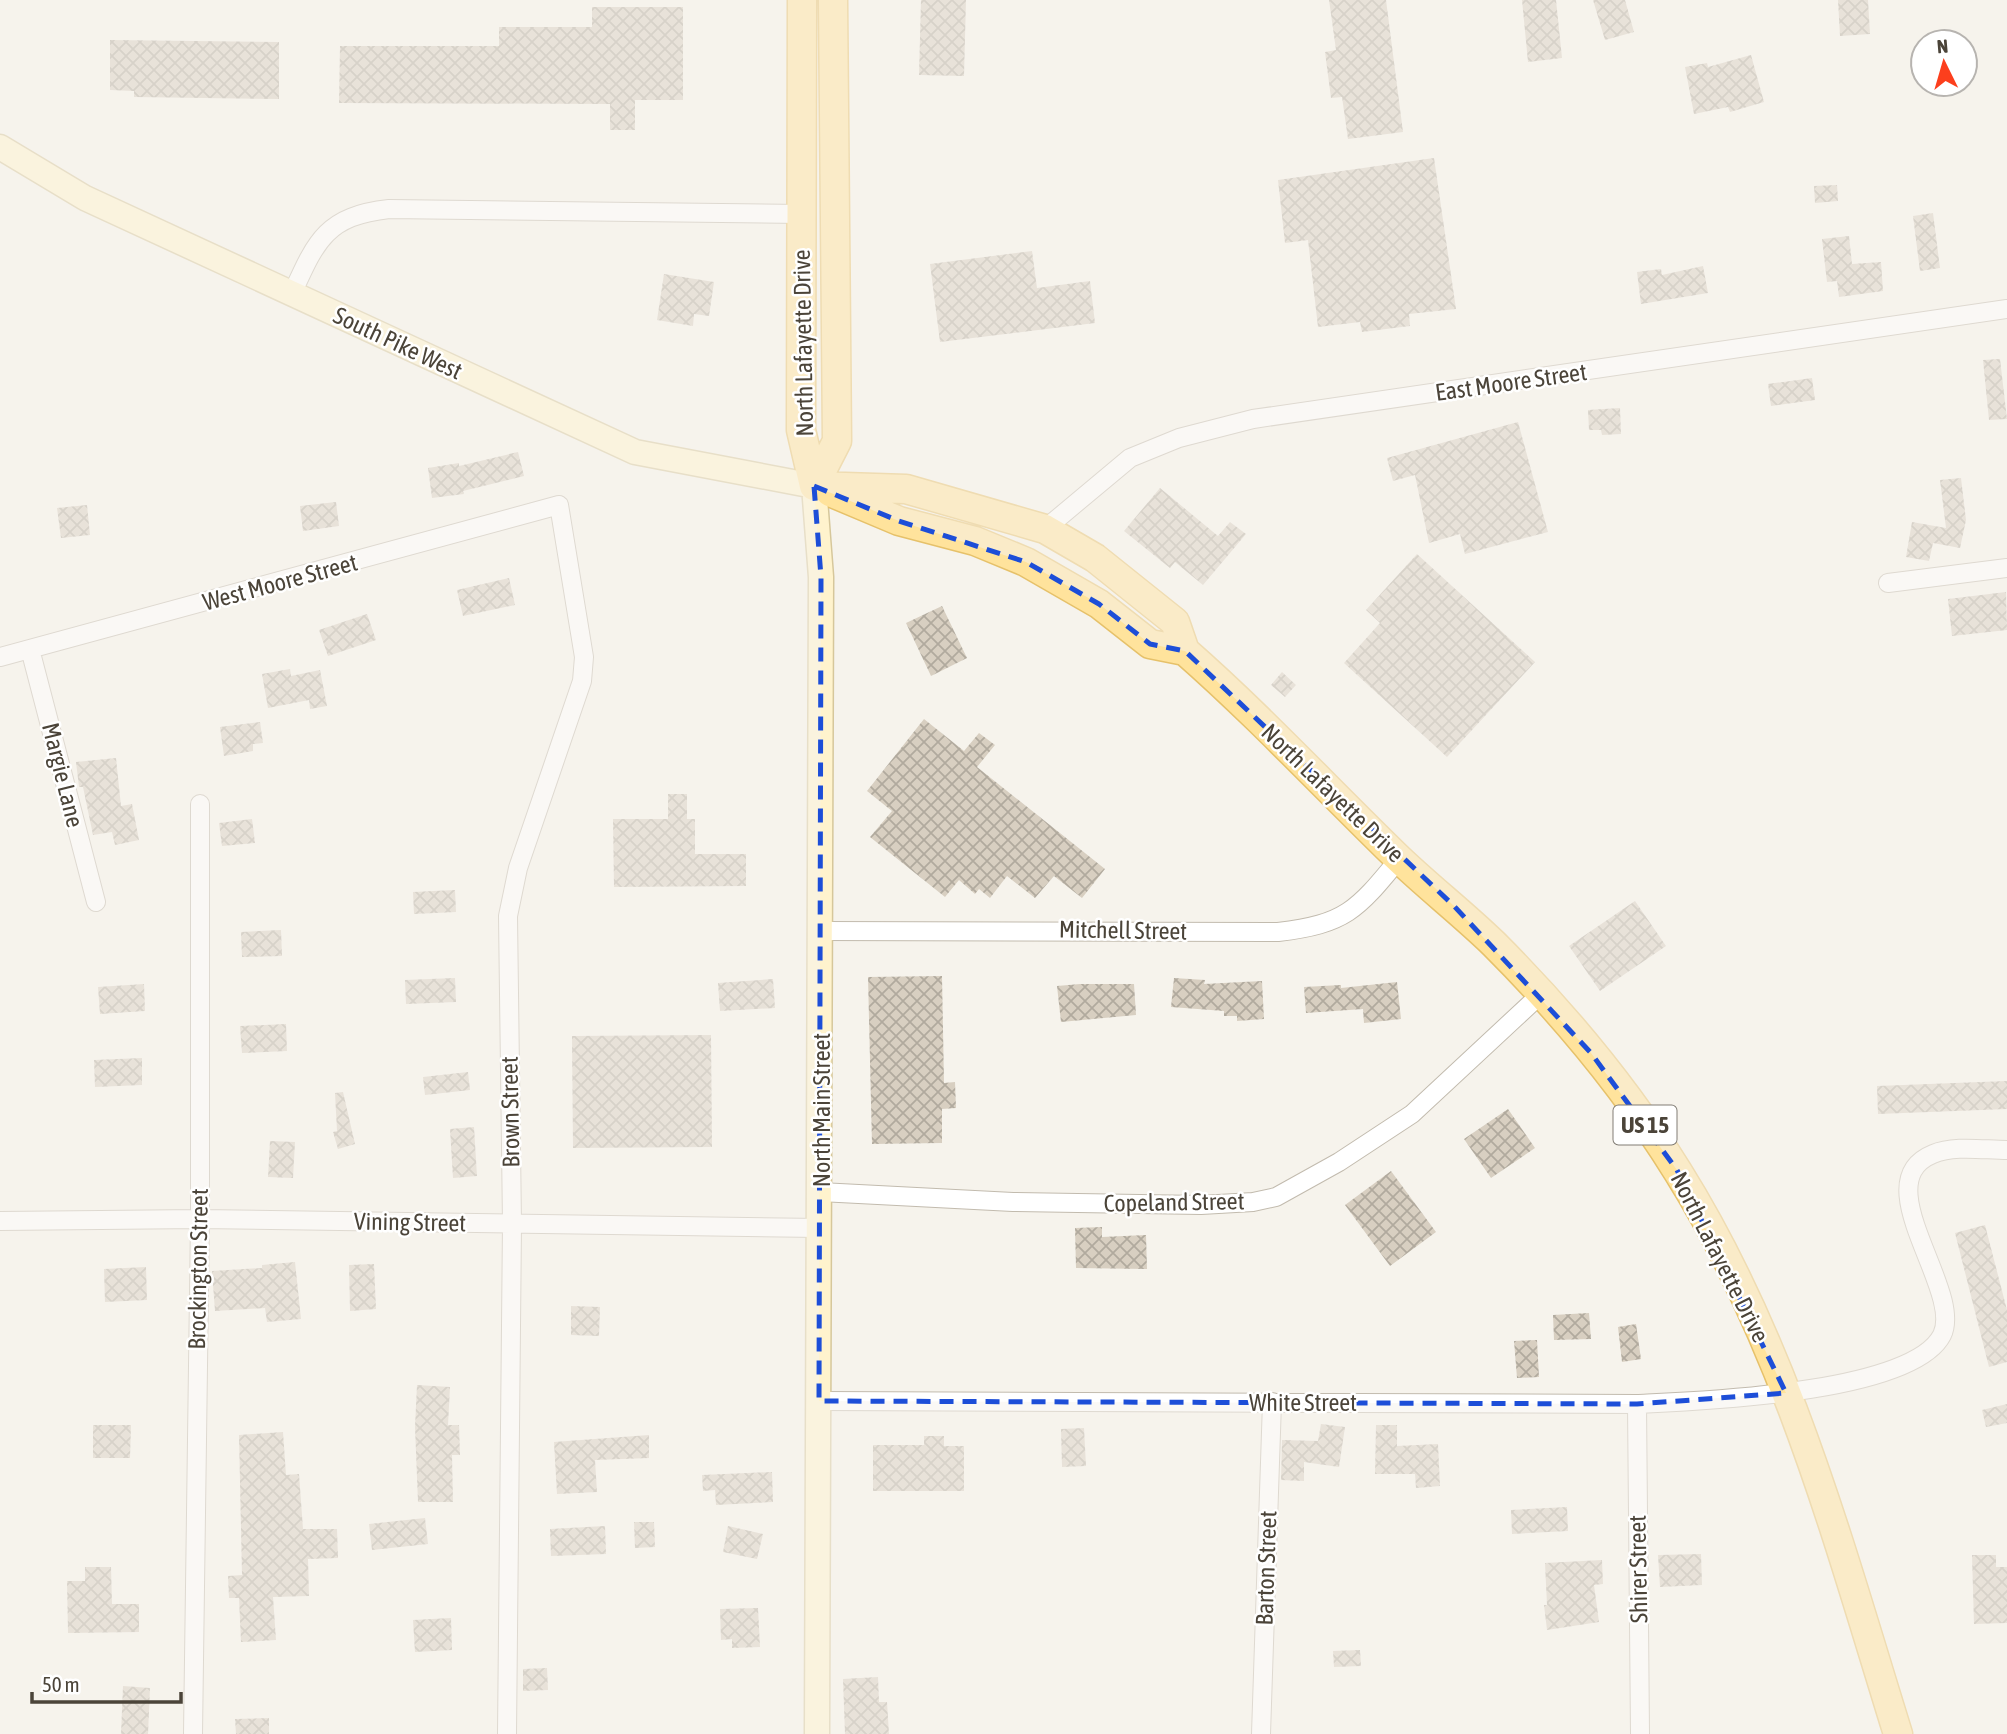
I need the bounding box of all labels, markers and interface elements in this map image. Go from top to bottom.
north arrow [1909,28,1979,98]
text: N [1936,35,1949,58]
street label: North Lafayette Drive [788,249,818,437]
street label: South Pike West [329,301,467,385]
street label: East Moore Street [1434,358,1589,406]
street label: West Moore Street [200,548,360,616]
street label: North Lafayette Drive [1256,718,1410,868]
street label: Margie Lane [37,720,89,830]
street label: Mitchell Street [1059,915,1187,945]
street label: North Main Street [808,1033,835,1187]
street label: Brown Street [496,1056,524,1168]
road number: US 15 [1614,1106,1676,1144]
street label: North Lafayette Drive [1665,1167,1775,1347]
street label: Copeland Street [1103,1187,1245,1217]
street label: Brockington Street [183,1188,213,1350]
street label: Vining Street [354,1208,466,1236]
street label: White Street [1249,1389,1357,1416]
street label: Barton Street [1251,1510,1281,1626]
street label: Shirer Street [1624,1515,1652,1623]
scale bar [32,1660,180,1704]
text: 50 m [42,1672,80,1696]

